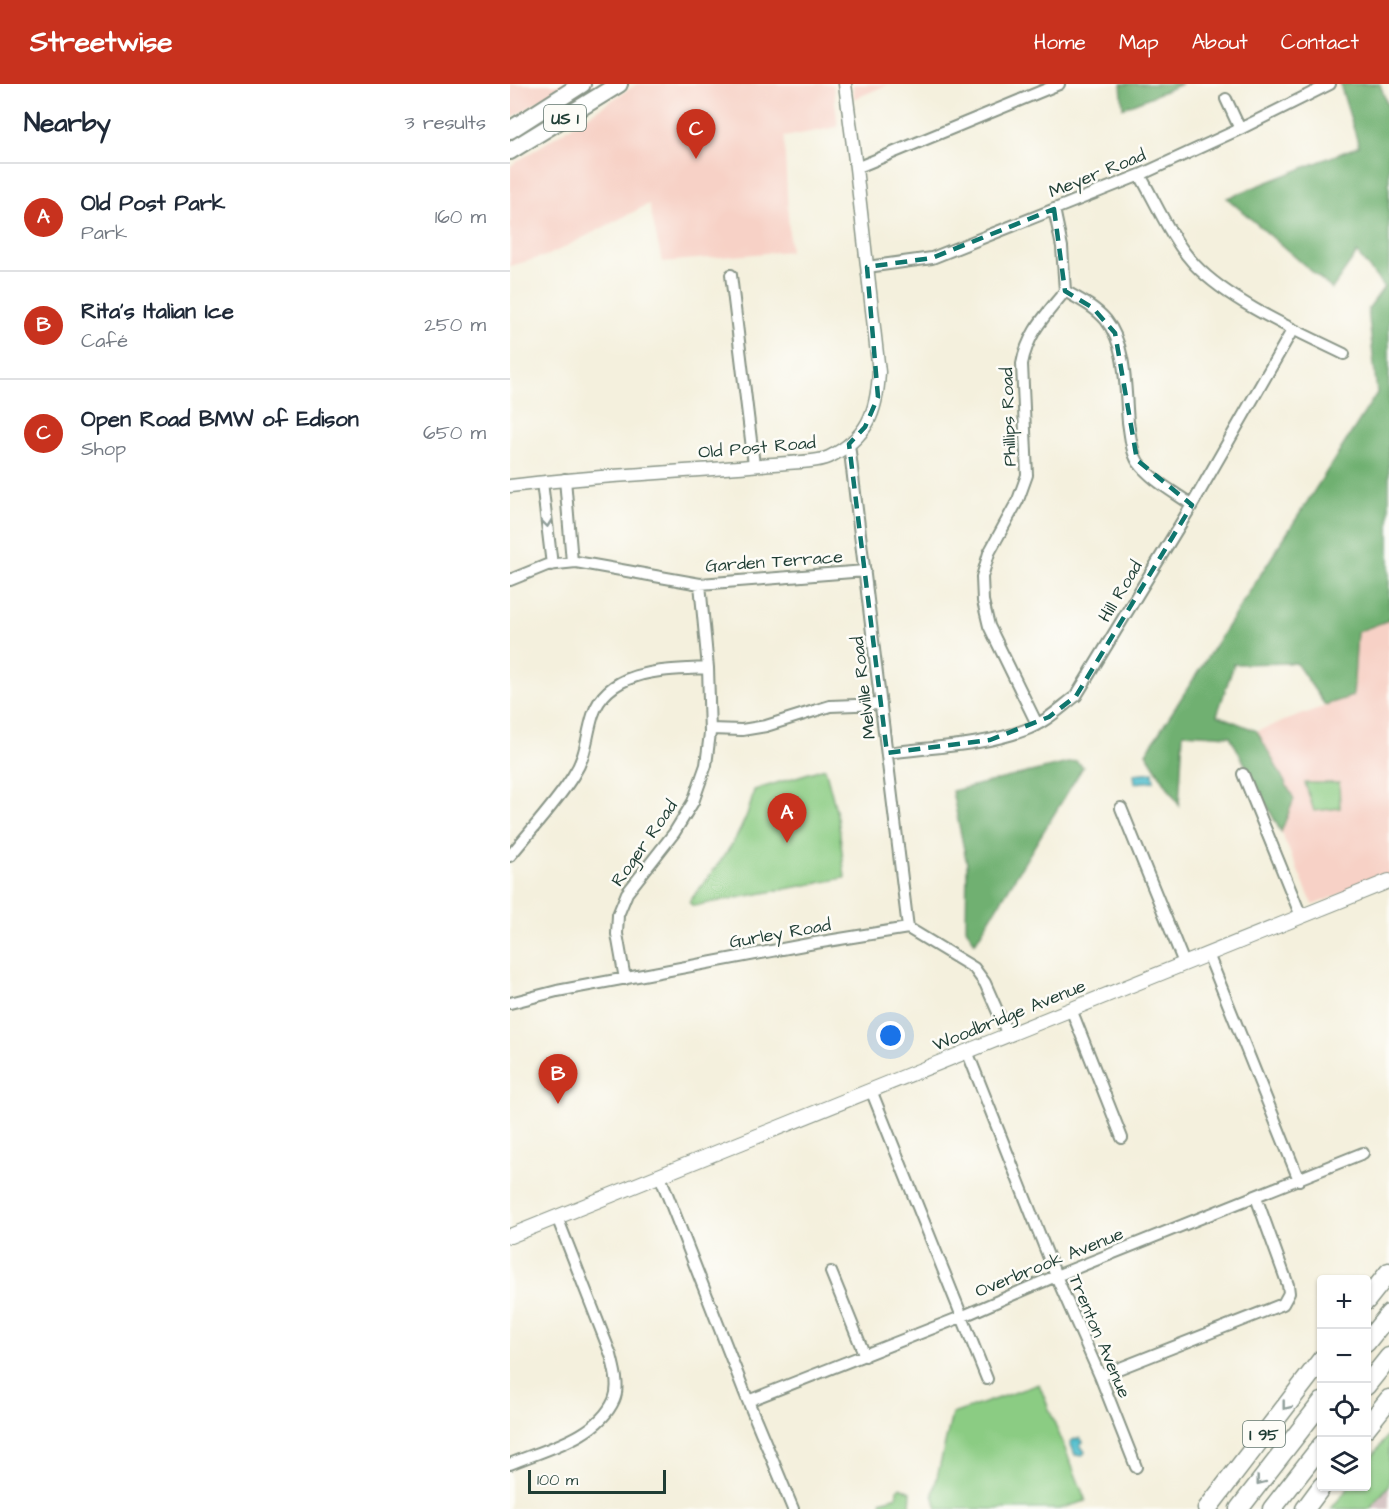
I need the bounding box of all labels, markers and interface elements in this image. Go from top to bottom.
text: Streetwise [30,23,172,62]
text: Home [1034,28,1086,57]
text: Map [1119,28,1159,57]
text: About [1192,28,1248,57]
text: Contact [1281,28,1359,57]
text: Nearby [24,105,111,141]
road number: US 1 [544,105,586,131]
text: 3 results [404,109,486,137]
pin: C [676,110,716,159]
street label: Meyer Road [1045,143,1150,205]
text: Old Post Park [81,188,225,219]
text: A [37,203,50,231]
text: 160 m [435,203,486,231]
text: Park [81,219,127,247]
text: Rita's Italian Ice [81,296,234,327]
text: B [36,311,51,339]
text: 250 m [424,311,486,339]
text: Café [81,327,128,355]
street label: Phillips Road [994,367,1023,467]
text: Open Road BMW of Edison [81,404,359,435]
text: C [36,419,51,447]
text: 650 m [423,419,486,447]
street label: Old Post Road [697,430,817,465]
text: Shop [81,435,126,463]
one-way arrow [540,519,553,528]
street label: Garden Terrace [704,544,844,579]
street label: Hill Road [1092,556,1149,627]
street label: Melville Road [845,635,882,741]
pin: A [768,794,806,843]
street label: Roger Road [605,795,684,892]
street label: Gurley Road [727,912,833,956]
street label: Woodbridge Avenue [929,973,1090,1059]
your location [876,1021,905,1050]
pin: B [538,1054,578,1104]
street label: Overbrook Avenue [971,1221,1127,1304]
street label: Trenton Avenue [1062,1271,1137,1402]
map controls [1317,1275,1371,1491]
button: + [1317,1275,1371,1329]
button: − [1317,1329,1371,1383]
button: locate [1317,1383,1371,1437]
one-way arrow [1282,1399,1293,1410]
road number: I 95 [1243,1421,1285,1447]
button: layers [1317,1437,1371,1491]
scale bar [528,1467,666,1494]
text: 100 m [537,1469,578,1491]
one-way arrow [1257,1475,1268,1486]

